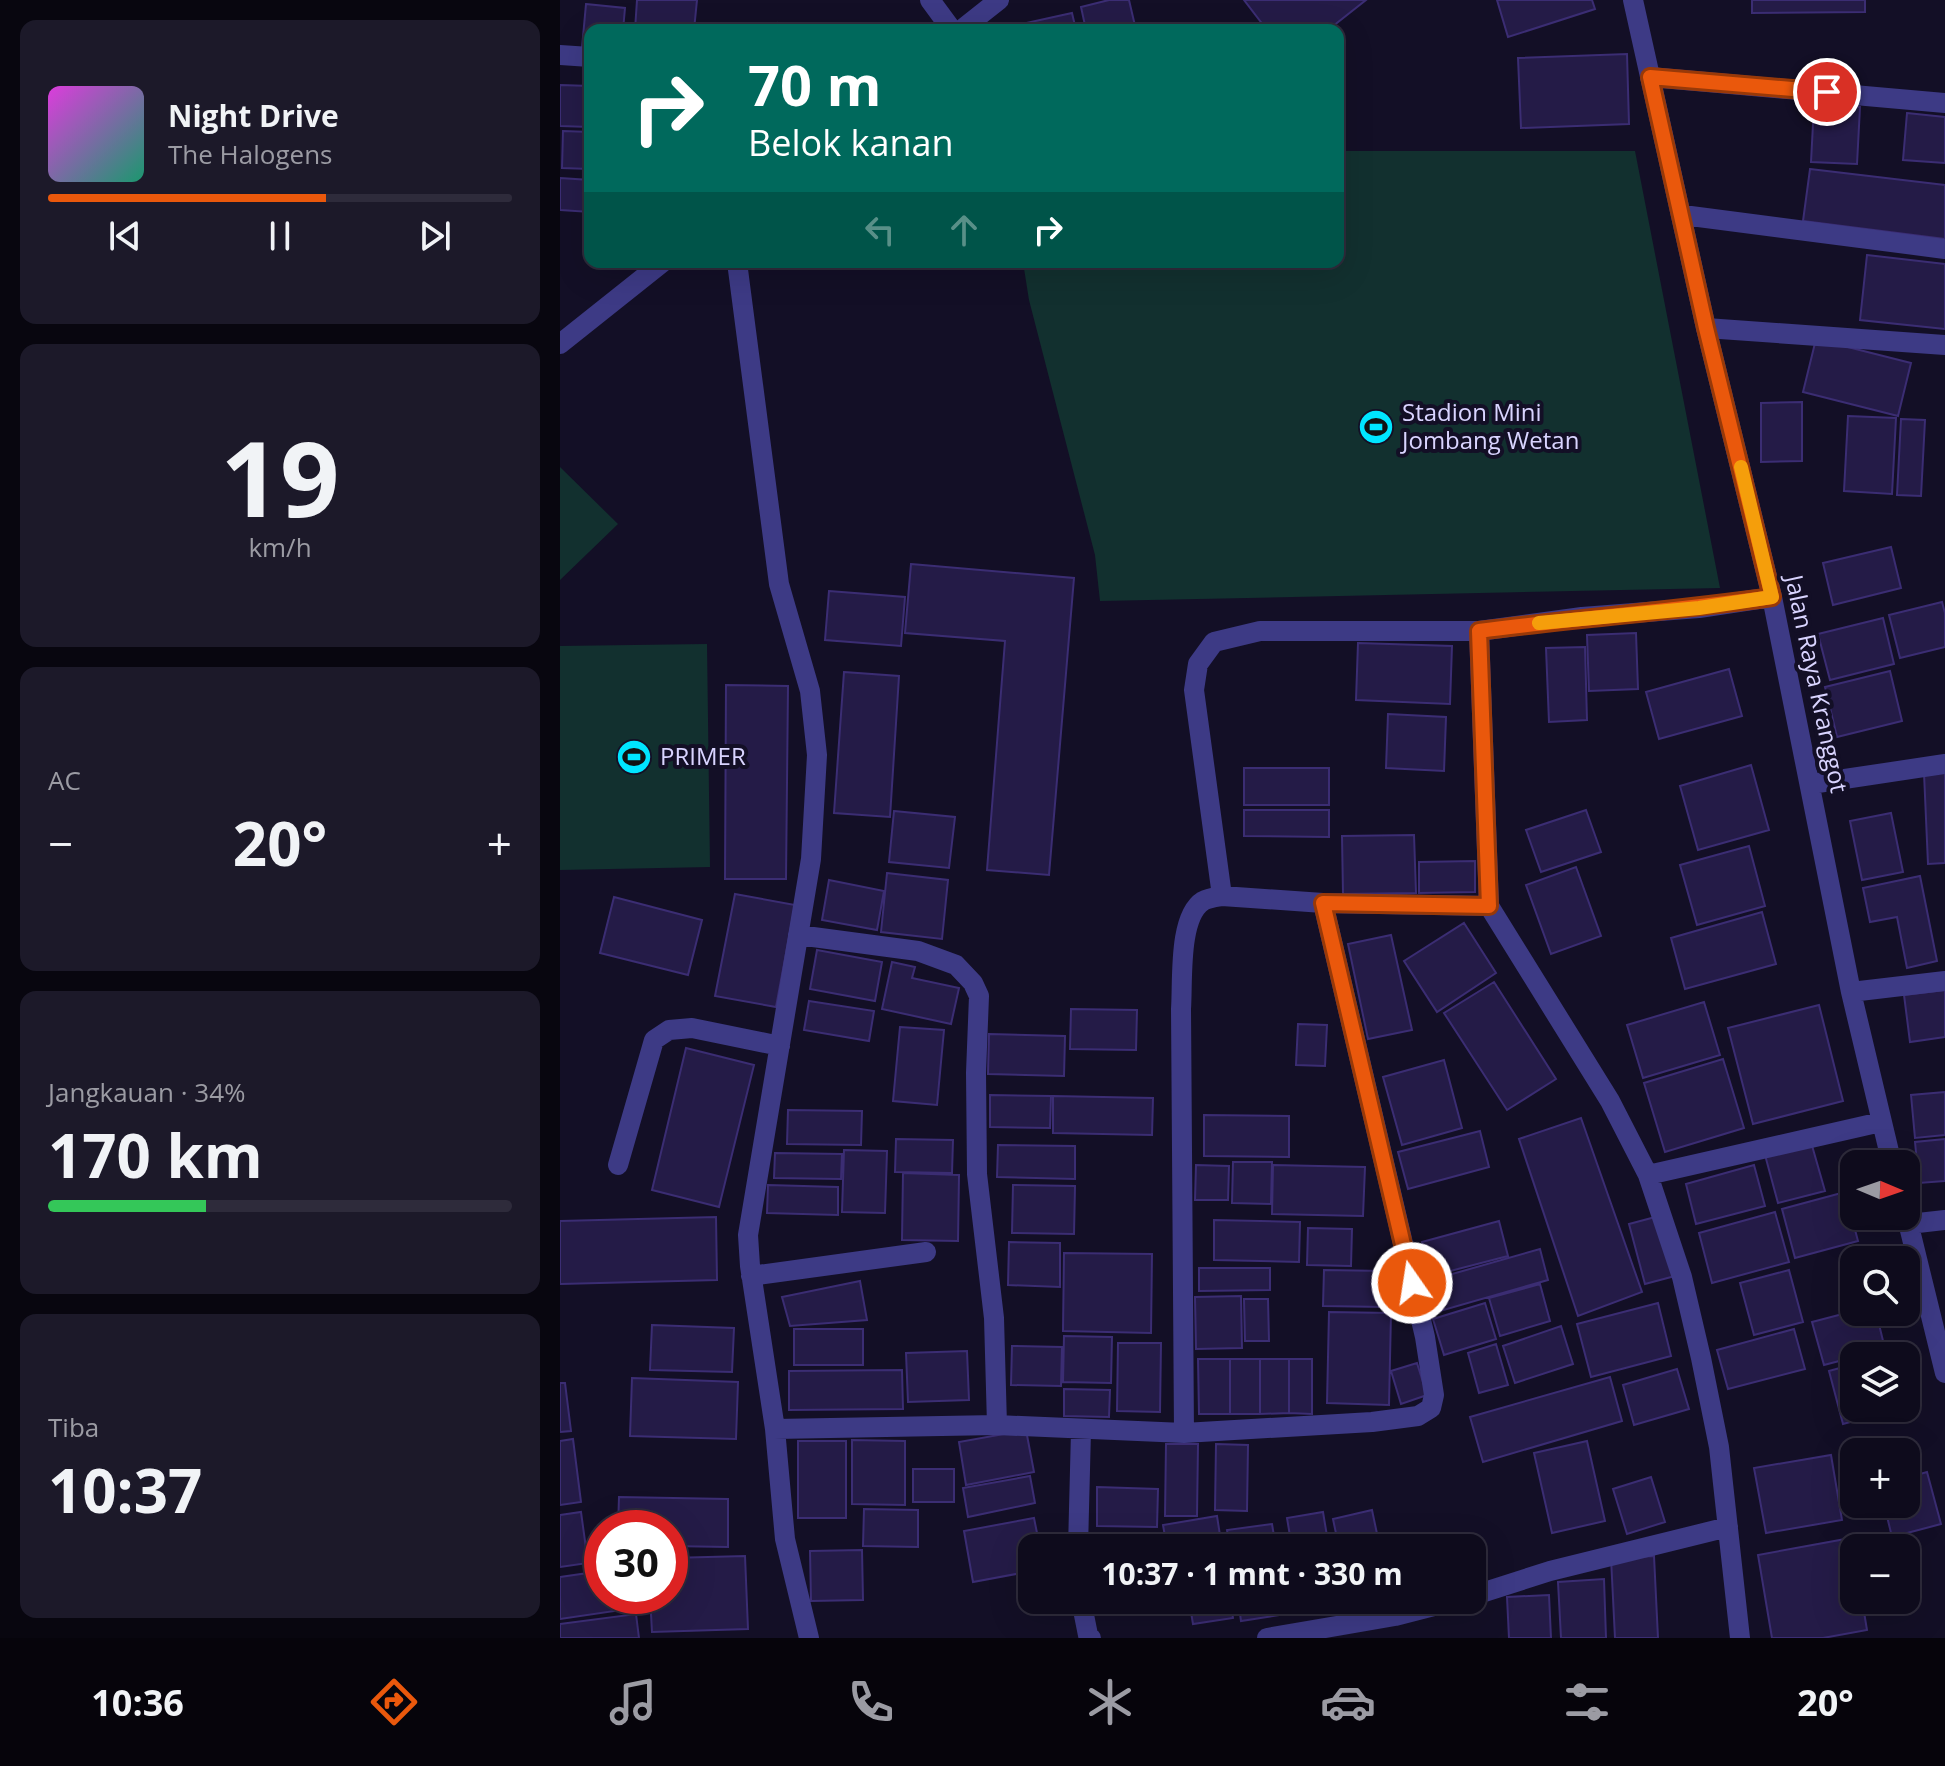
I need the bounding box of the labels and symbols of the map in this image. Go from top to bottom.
pin [1793,58,1861,126]
place label: Stadion Mini Jombang Wetan [1400,395,1579,456]
sports icon: Stadion Mini Jombang Wetan [1357,408,1395,446]
street label: Jalan Raya Kranggot [1778,570,1857,795]
sports icon: PRIMER [615,738,653,776]
place label: PRIMER [660,739,746,772]
north arrow [1840,1150,1920,1230]
position arrow [1370,1241,1454,1325]
speed limit sign: 30 [584,1510,688,1614]

